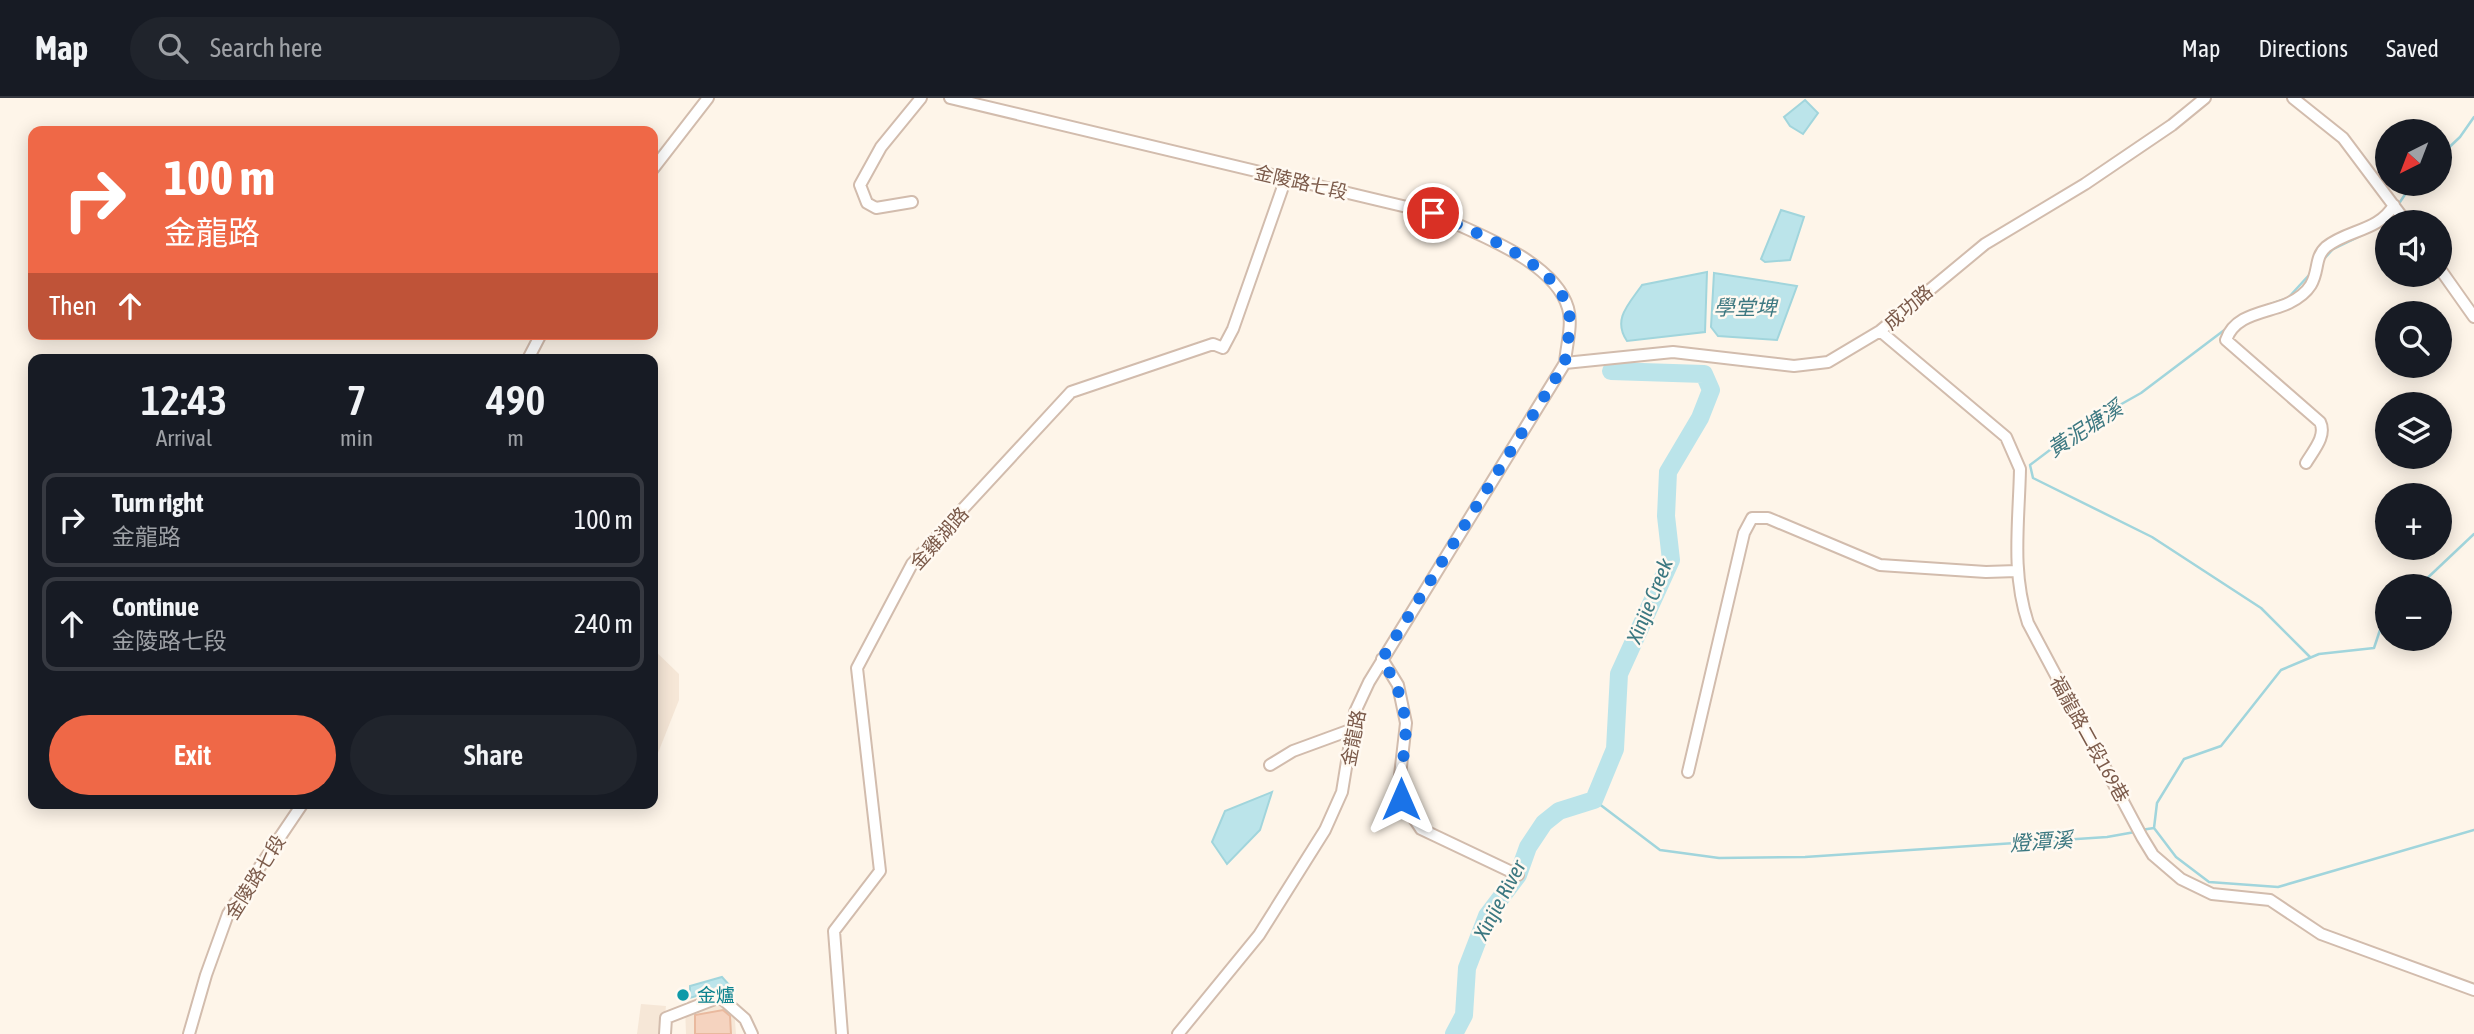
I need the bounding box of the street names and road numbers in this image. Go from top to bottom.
street label: 金陵路七段 [1252,161,1350,203]
street label: 成功路 [1879,280,1937,334]
street label: 金雞湖路 [905,502,973,574]
street label: 福龍路二段169巷 [2046,672,2134,806]
street label: 金龍路 [1337,708,1369,768]
street label: 金陵路七段 [220,831,290,923]

